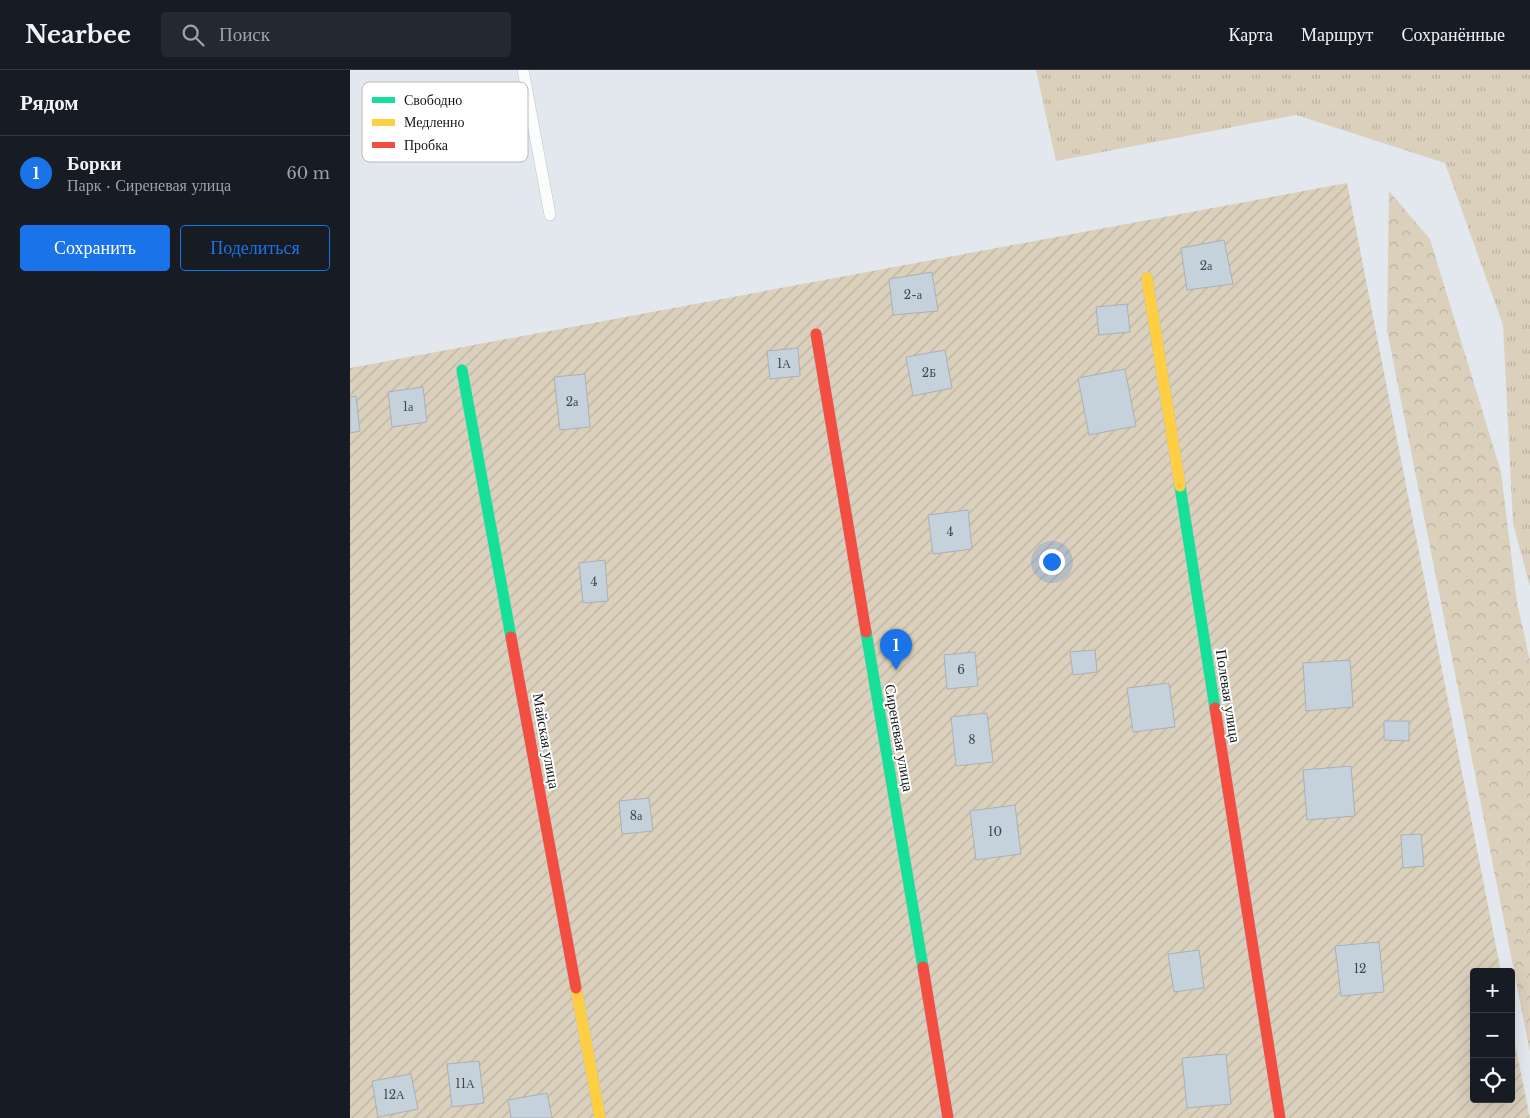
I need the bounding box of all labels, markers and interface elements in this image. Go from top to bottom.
search box [161,12,511,57]
text: Nearbee [25,20,131,49]
icon: search [179,21,207,49]
text: Поиск [219,23,270,46]
text: Карта [1228,24,1273,46]
text: Маршрут [1301,24,1373,46]
text: Сохранённые [1401,24,1505,46]
legend [362,82,528,162]
text: Рядом [20,90,79,116]
text: Свободно [404,91,462,109]
text: Медленно [404,113,465,131]
text: Пробка [404,136,449,154]
text: Борки [67,152,122,175]
text: 1 [33,163,39,183]
text: 60 m [287,163,330,183]
text: Парк · Сиреневая улица [67,175,231,195]
button: Сохранить [20,225,170,271]
button: Поделиться [180,225,330,271]
house number: 2а [1200,258,1213,273]
house number: 2-а [904,287,923,302]
house number: 1А [777,356,791,371]
house number: 2Б [922,365,936,380]
house number: 2а [566,394,579,409]
house number: 1а [403,399,414,414]
house number: 4 [946,524,954,539]
your location [1039,549,1065,575]
house number: 4 [590,574,598,589]
pin: 1 [880,629,912,670]
street label: Полевая улица [1212,648,1245,744]
house number: 6 [957,662,965,677]
street label: Сиреневая улица [881,683,918,793]
street label: Майская улица [529,692,564,790]
house number: 8 [968,732,976,747]
house number: 8а [630,808,643,823]
house number: 10 [988,824,1002,839]
house number: 12 [1354,961,1366,976]
map controls [1470,968,1515,1103]
button: + [1470,968,1515,1013]
button: − [1470,1013,1515,1058]
button: locate [1470,1058,1515,1103]
house number: 11А [455,1076,475,1091]
house number: 12А [383,1087,405,1102]

